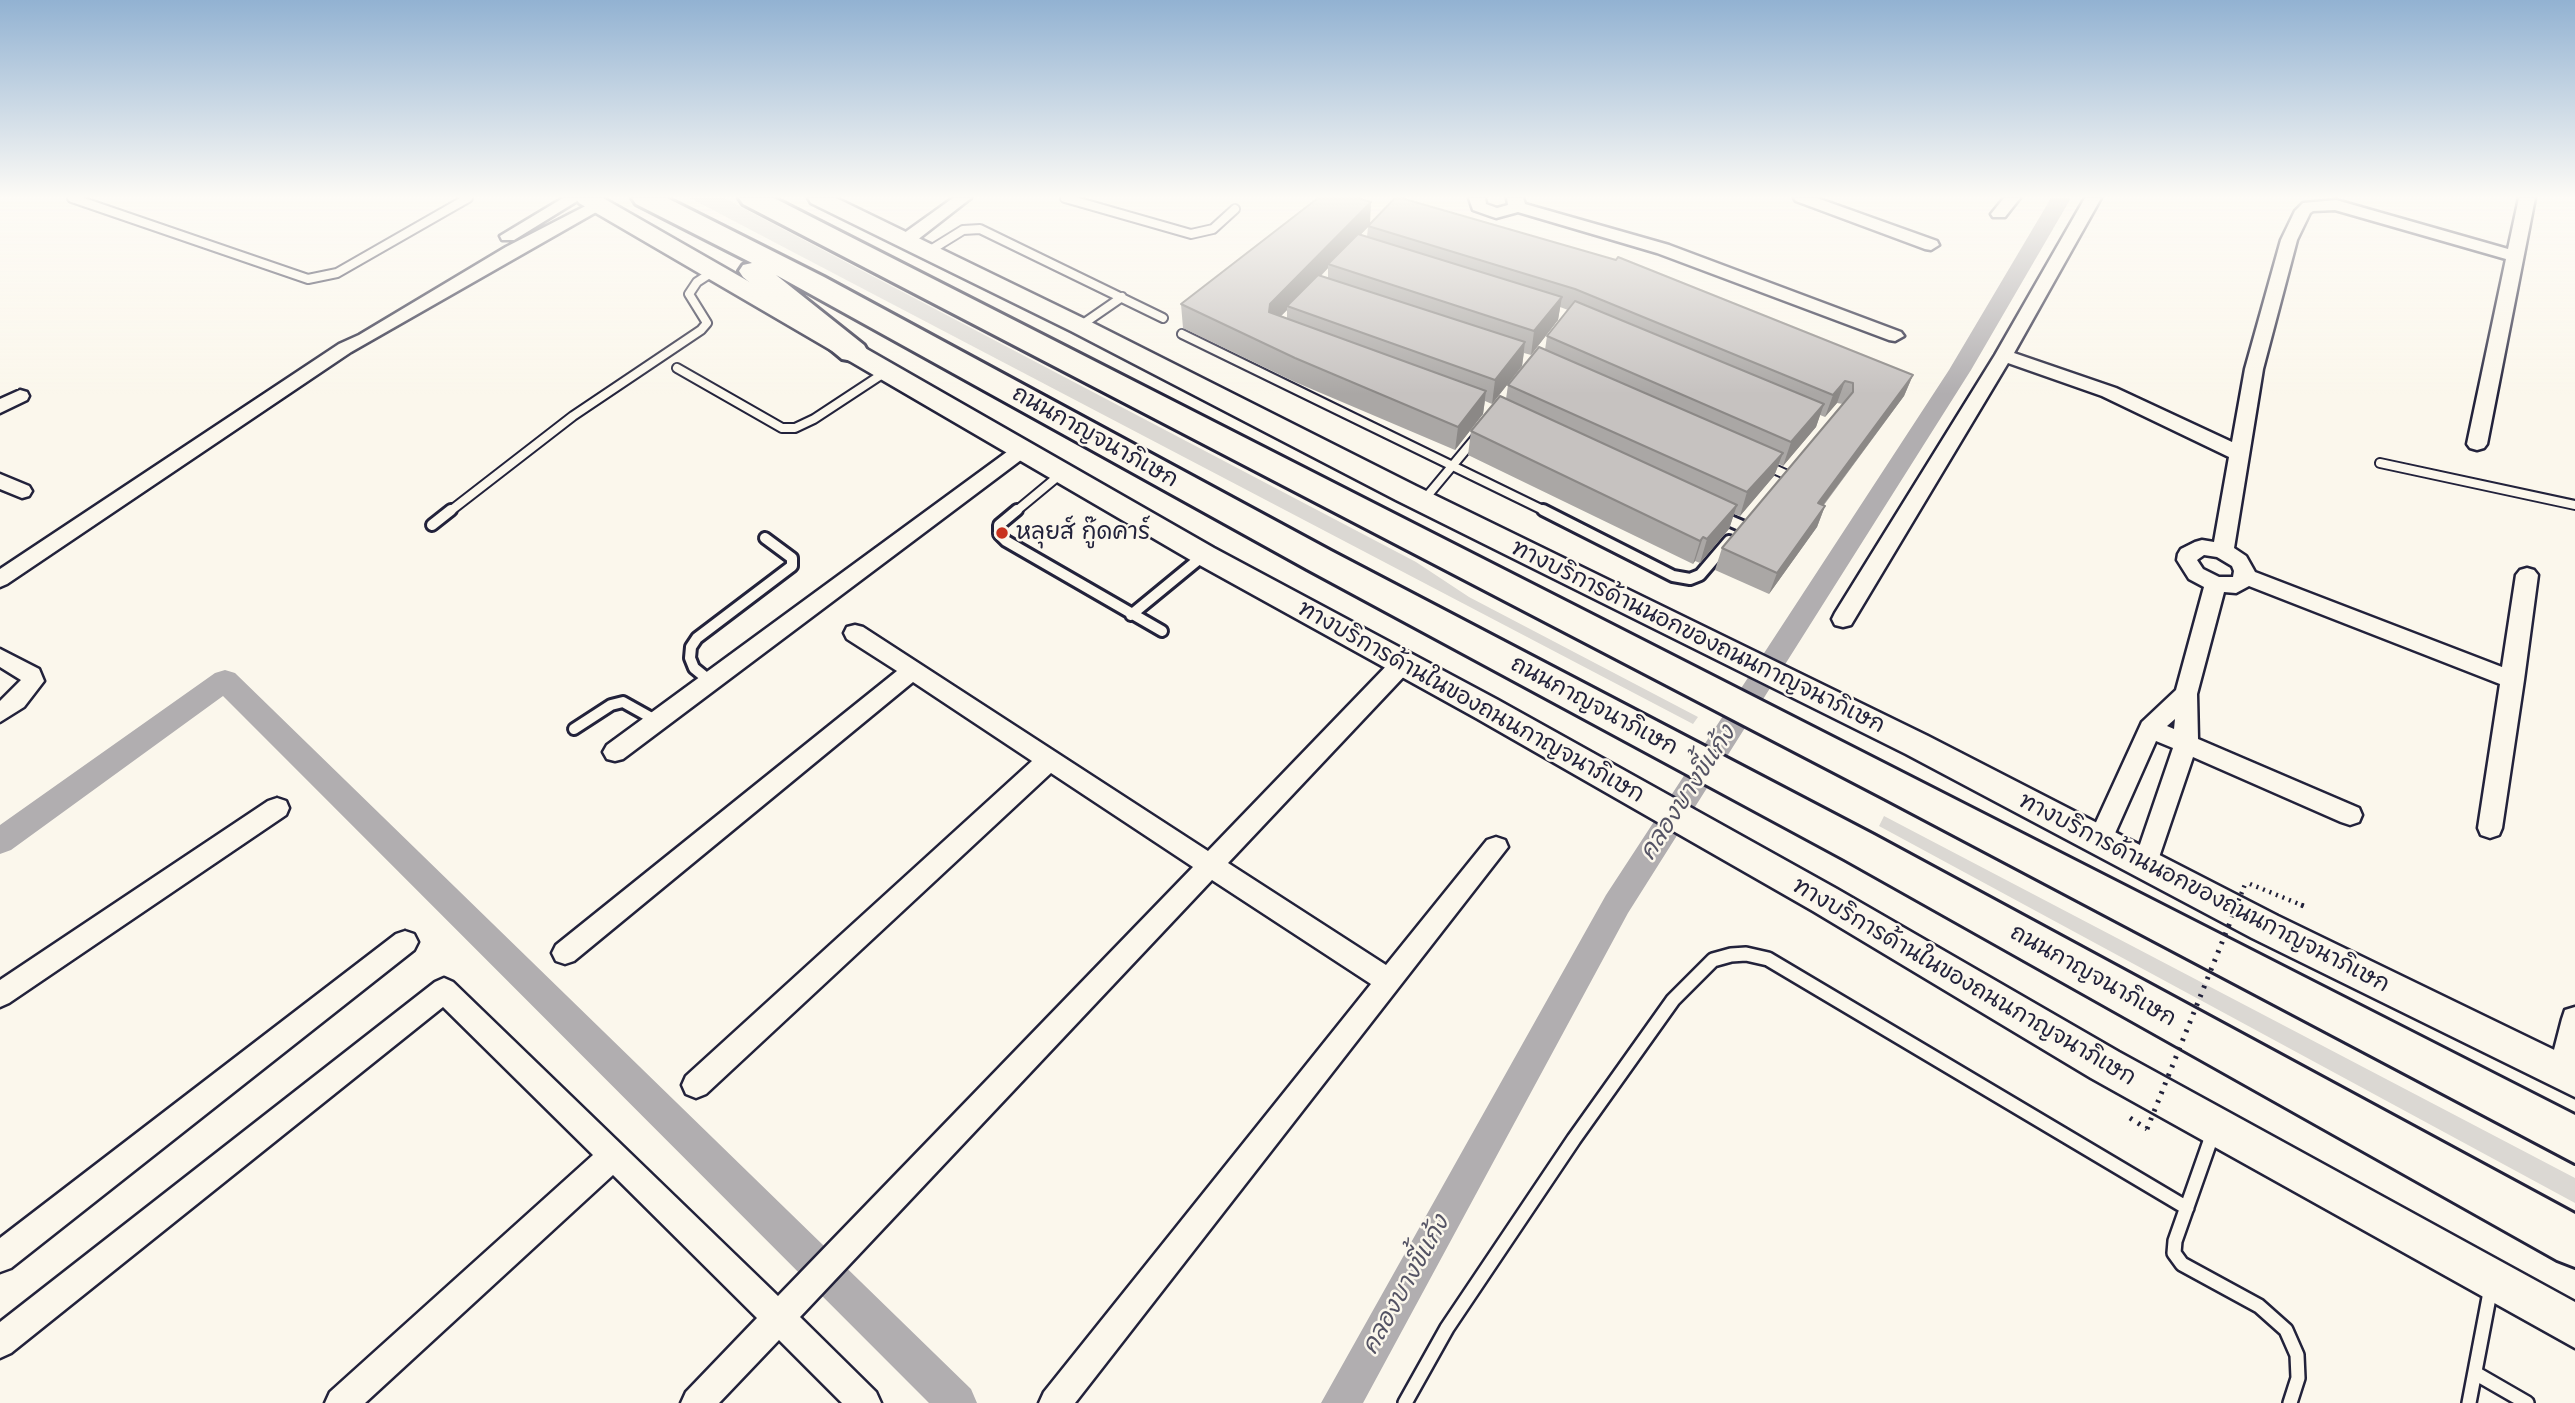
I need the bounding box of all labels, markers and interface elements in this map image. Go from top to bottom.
street label: ถนนกาญจนาภิเษก [1007,380,1183,494]
place label: หลุยส์ กู๊ดคาร์ [1016,519,1150,547]
marker: หลุยส์ กู๊ดคาร์ [994,525,1010,541]
street label: ทางบริการด้านนอกของถนนกาญจนาภิเษก [1507,534,1889,740]
street label: ทางบริการด้านในของถนนกาญจนาภิเษก [1293,595,1649,809]
street label: ถนนกาญจนาภิเษก [1506,650,1682,762]
water label: คลองบางขี้แก้ง [1634,721,1742,865]
street label: ทางบริการด้านนอกของถนนกาญจนาภิเษก [2014,787,2394,999]
street label: ทางบริการด้านในของถนนกาญจนาภิเษก [1787,872,2141,1092]
street label: ถนนกาญจนาภิเษก [2005,919,2181,1033]
water label: คลองบางขี้แก้ง [1356,1211,1456,1359]

